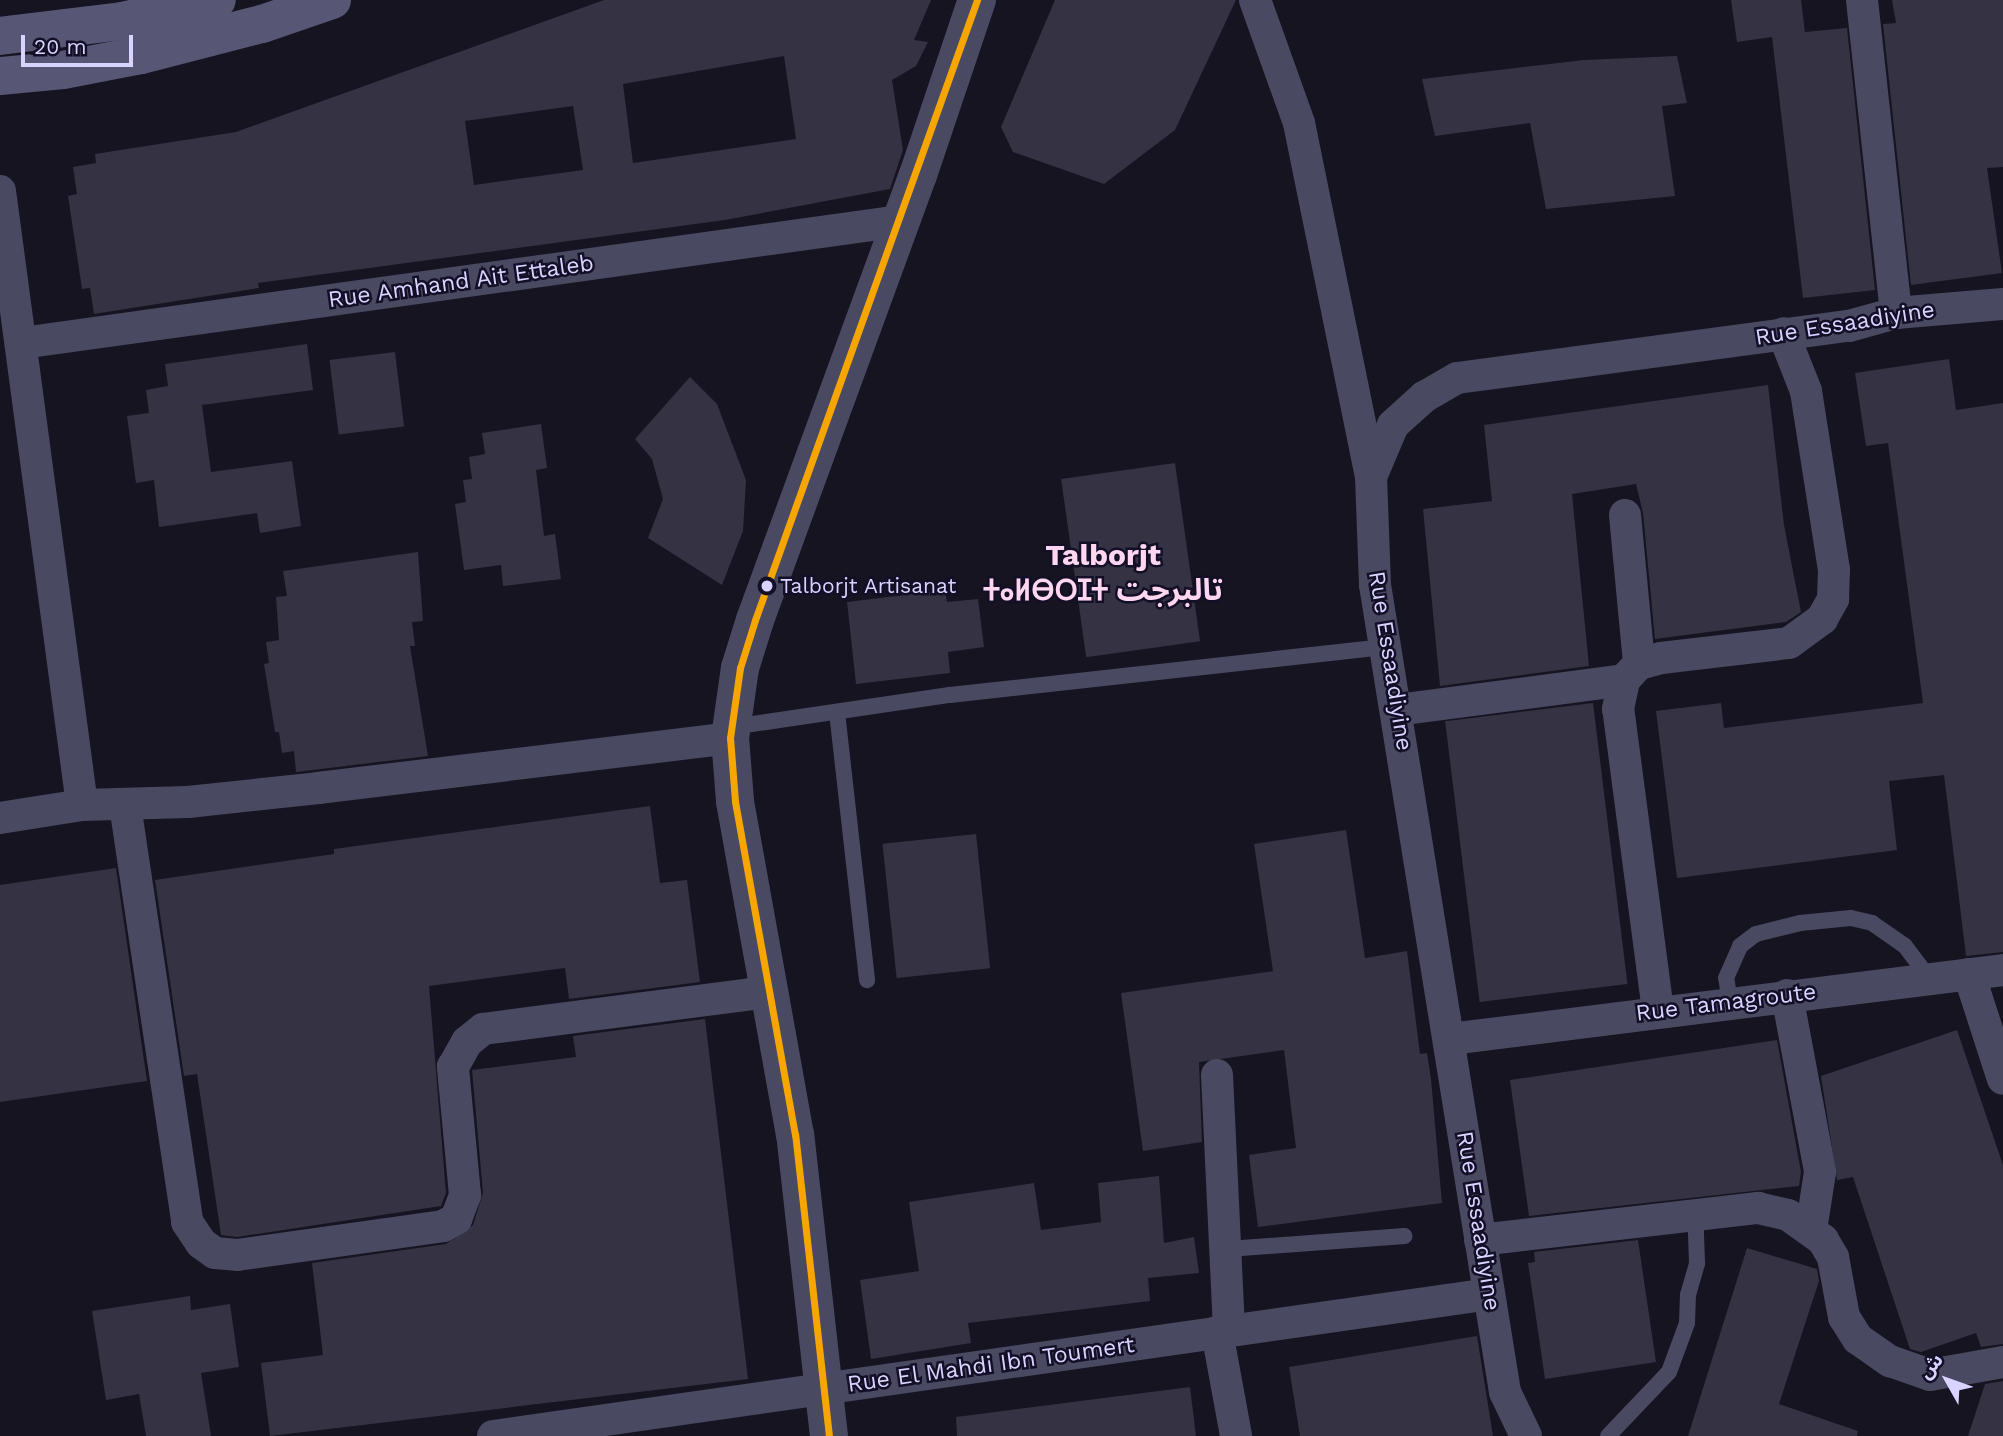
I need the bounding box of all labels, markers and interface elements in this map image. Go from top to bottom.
scale bar [24,21,136,65]
text: 20 m [34,34,86,59]
street label: Rue Amhand Ait Ettaleb [326,250,596,314]
street label: Rue Essaadiyine [1753,296,1937,352]
district label: Talborjt ⵜⴰⵍⴱⵔⵊⵜ تالبرجت [983,537,1223,608]
street label: Rue Essaadiyine [1362,569,1418,753]
place label: Talborjt Artisanat [780,573,957,599]
marker: Talborjt Artisanat [760,579,774,593]
street label: Rue Tamagroute [1634,978,1818,1028]
street label: Rue Essaadiyine [1450,1129,1506,1313]
street label: Rue El Mahdi Ibn Toumert [845,1331,1137,1399]
north arrow [1912,1345,1982,1415]
text: ش [1913,1349,1948,1384]

